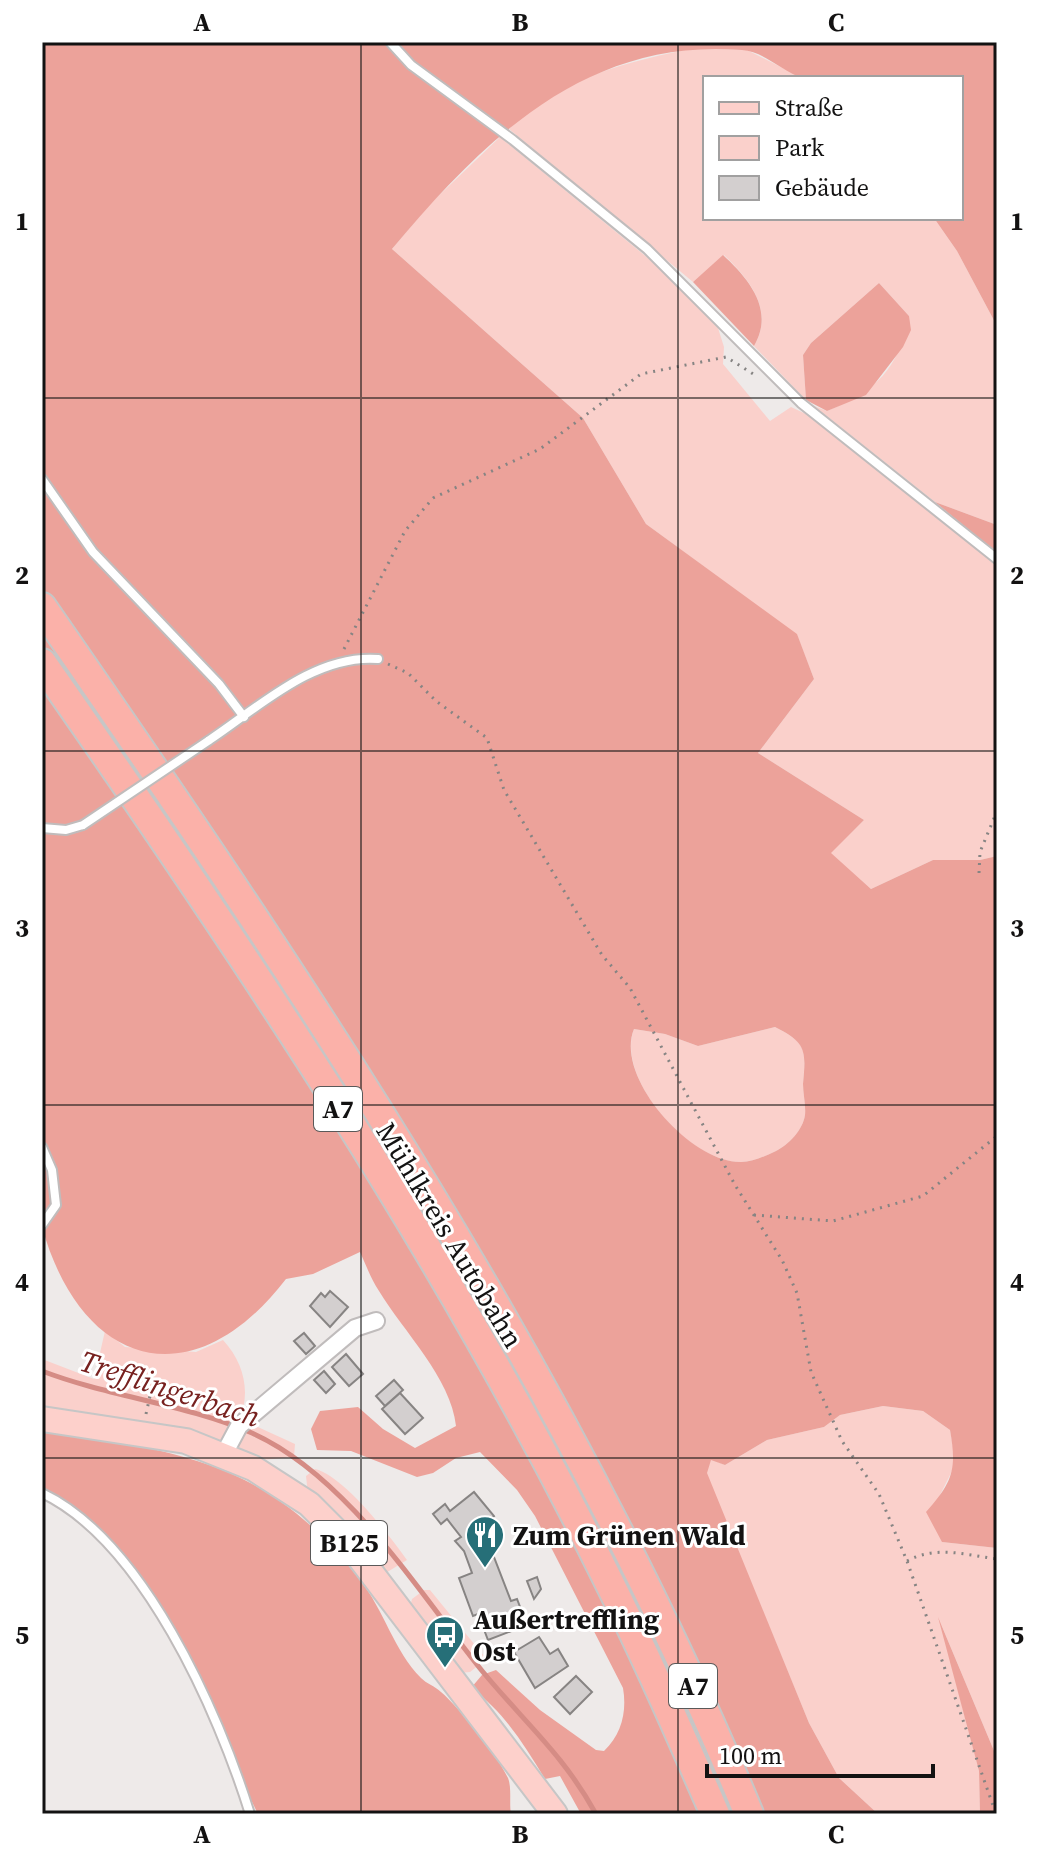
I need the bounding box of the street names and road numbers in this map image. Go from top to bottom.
road number: A7 [314,1087,362,1131]
street label: Mühlkreis Autobahn [368,1115,533,1355]
road number: B125 [311,1521,387,1565]
road number: A7 [669,1664,717,1708]

